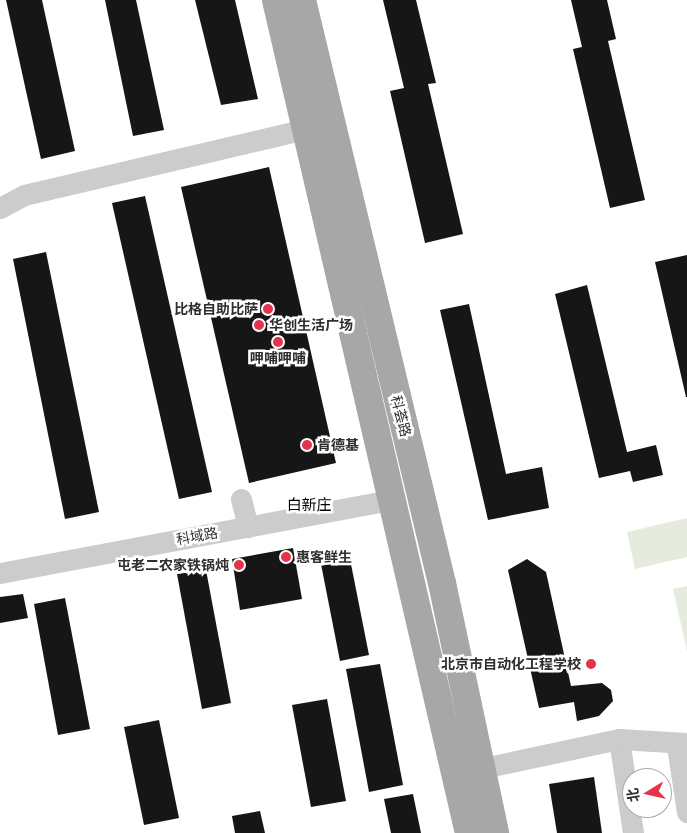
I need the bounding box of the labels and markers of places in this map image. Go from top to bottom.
place label: 比格自助比萨 [174,301,258,317]
marker: 比格自助比萨 [262,303,274,315]
place label: 华创生活广场 [269,317,353,333]
marker: 华创生活广场 [253,319,265,331]
marker: 呷哺呷哺 [272,336,284,348]
place label: 呷哺呷哺 [250,350,306,366]
place label: 肯德基 [317,437,359,453]
marker: 肯德基 [301,439,313,451]
place label: 惠客鲜生 [296,549,352,565]
marker: 惠客鲜生 [280,551,292,563]
place label: 屯老二农家铁锅炖 [117,557,229,573]
marker: 屯老二农家铁锅炖 [233,559,245,571]
place label: 北京市自动化工程学校 [441,656,581,672]
marker: 北京市自动化工程学校 [585,658,597,670]

